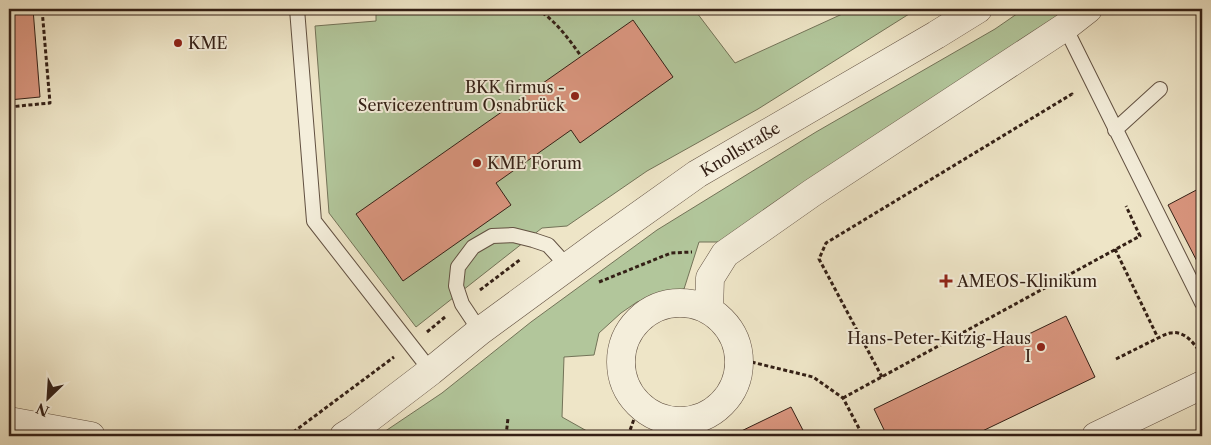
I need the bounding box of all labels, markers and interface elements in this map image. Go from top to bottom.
place label: KME [188,33,228,53]
marker: KME [172,37,184,49]
place label: BKK firmus - Servicezentrum Osnabrück [358,77,566,115]
marker: BKK firmus - Servicezentrum Osnabrück [569,90,581,102]
street label: Knollstraße [696,117,784,181]
place label: KME Forum [487,153,582,173]
marker: KME Forum [471,157,483,169]
place label: AMEOS-Klinikum [956,271,1097,291]
marker: AMEOS-Klinikum [939,274,953,288]
place label: Hans-Peter-Kitzig-Haus I [847,328,1031,366]
marker: Hans-Peter-Kitzig-Haus I [1035,341,1047,353]
north arrow [22,372,72,422]
text: N [33,399,52,421]

